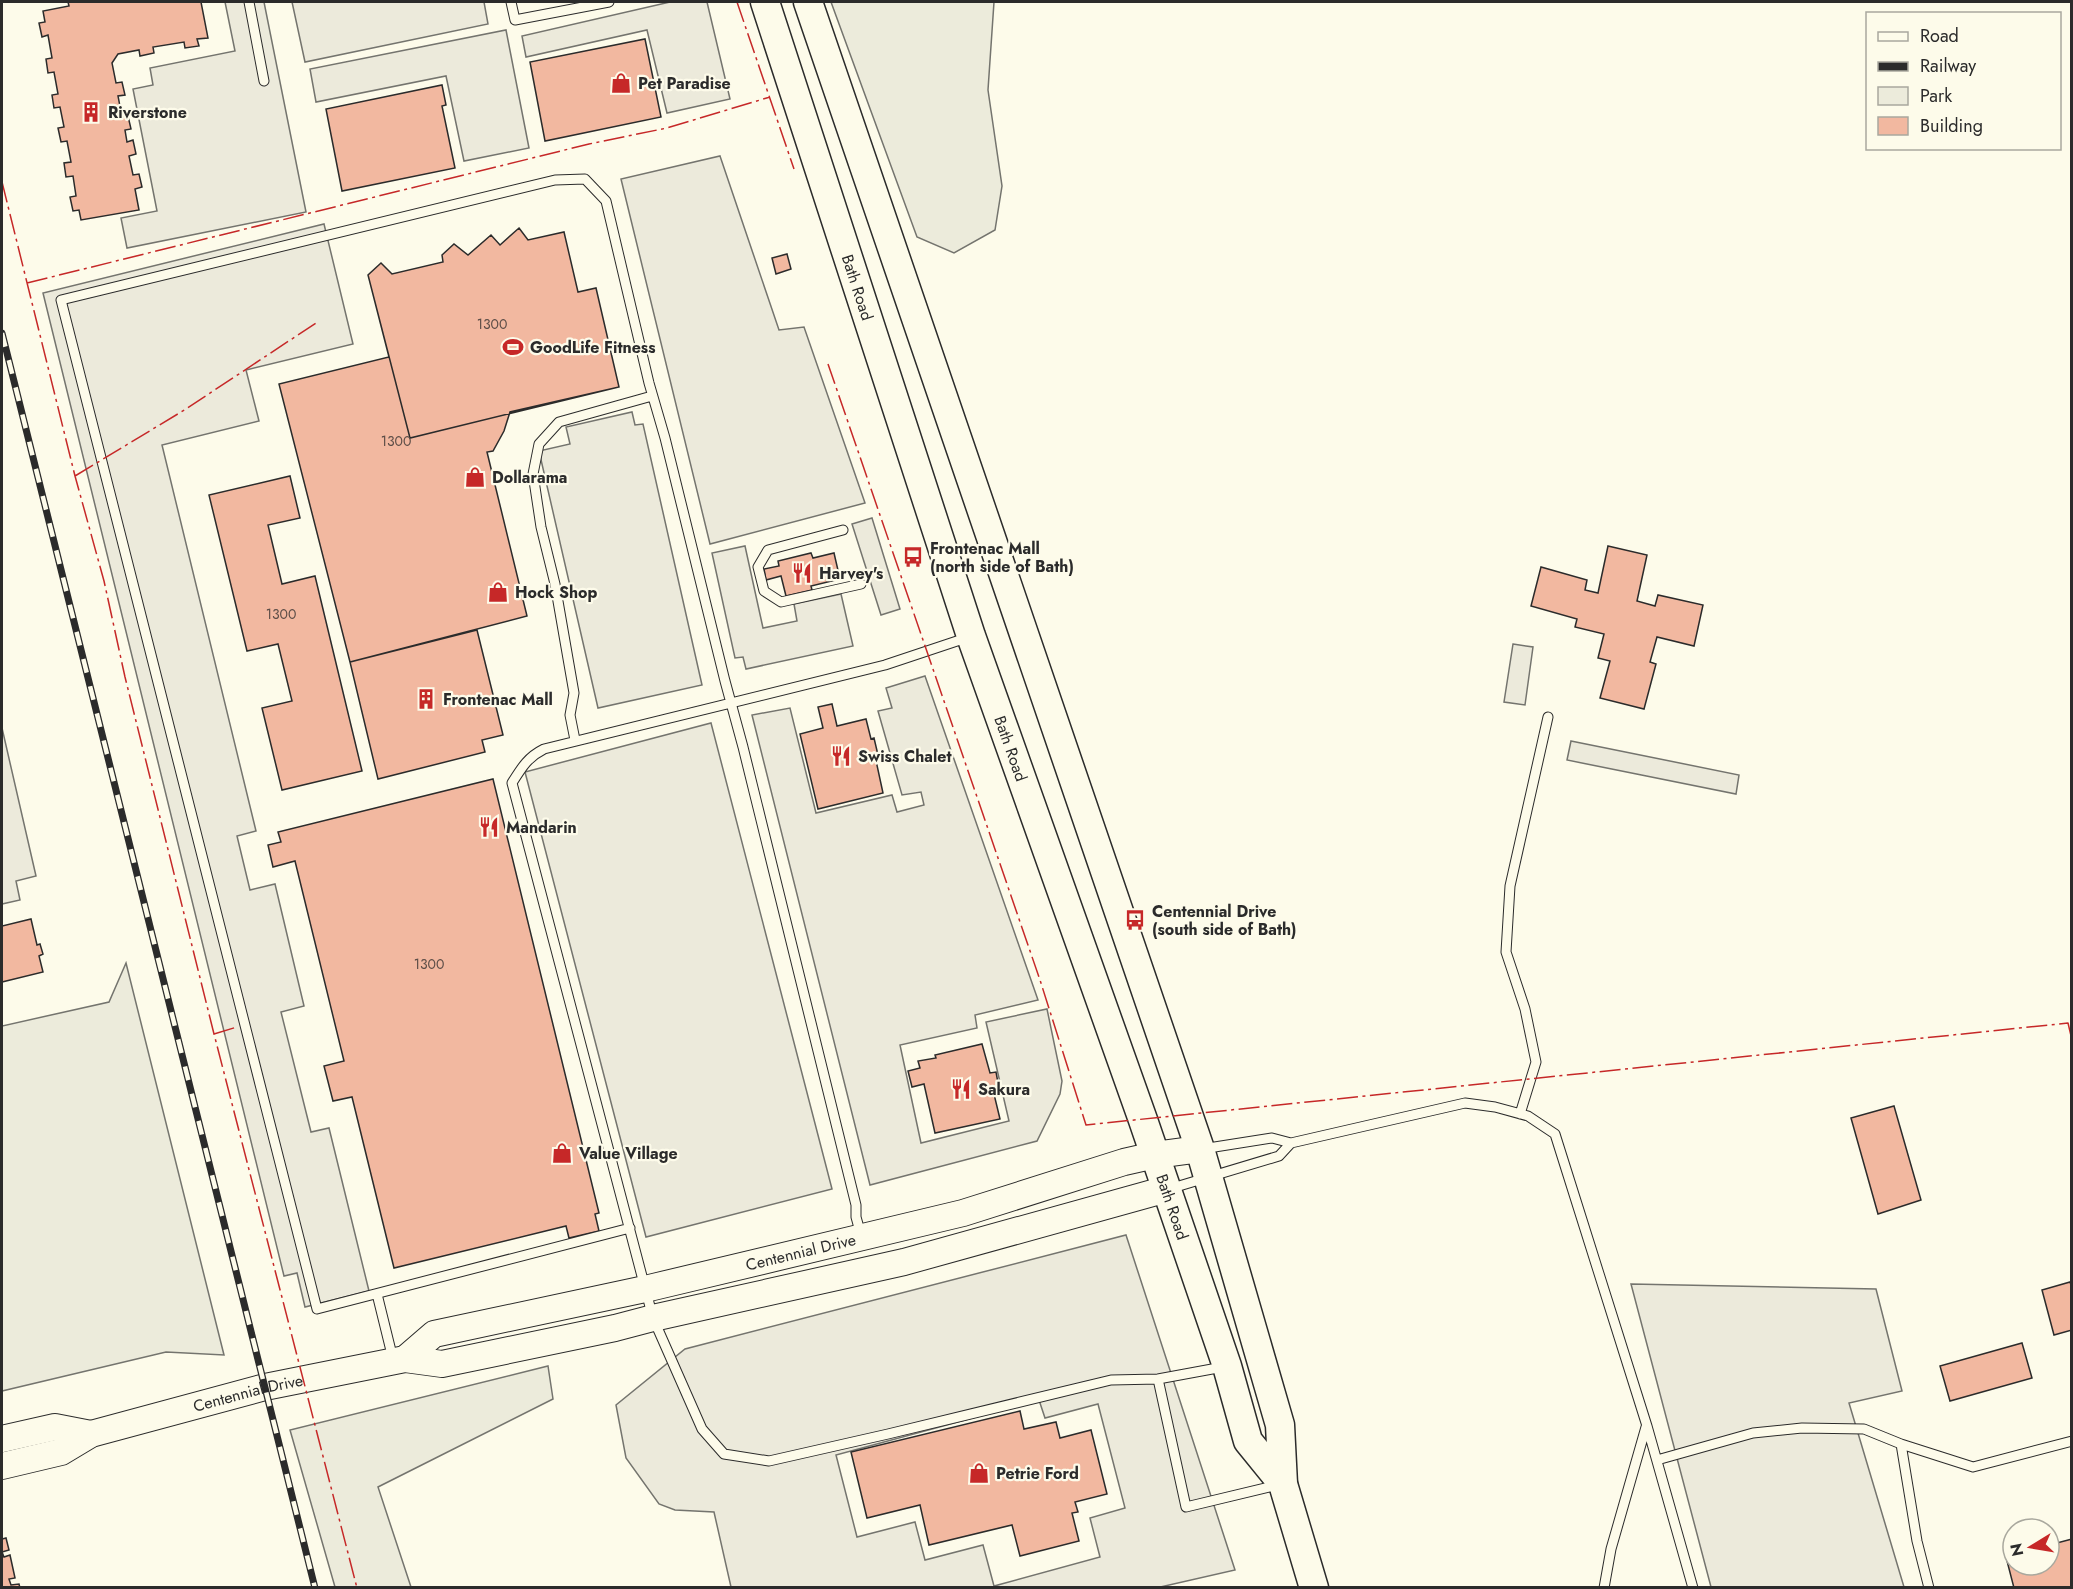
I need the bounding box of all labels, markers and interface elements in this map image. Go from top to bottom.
legend [1866,12,2061,150]
text: Road [1920,23,1959,49]
text: Railway [1920,53,1976,79]
shop icon: Pet Paradise [609,71,633,95]
place label: Pet Paradise [638,72,731,95]
text: Park [1920,83,1952,109]
building icon: Riverstone [79,100,103,124]
place label: Riverstone [108,101,187,124]
text: Building [1920,113,1983,139]
street label: Bath Road [836,251,879,323]
house number: 1300 [477,314,507,334]
sports icon: GoodLife Fitness [501,335,525,359]
place label: GoodLife Fitness [530,336,655,359]
house number: 1300 [381,431,411,451]
shop icon: Dollarama [463,465,487,489]
place label: Dollarama [492,466,567,489]
place label: Frontenac Mall (north side of Bath) [930,537,1074,578]
bus stop icon: Frontenac Mall (north side of Bath) [901,545,925,569]
restaurant icon: Harvey's [790,561,814,585]
place label: Harvey's [819,562,883,585]
shop icon: Hock Shop [486,580,510,604]
place label: Hock Shop [515,581,597,604]
house number: 1300 [266,604,296,624]
building icon: Frontenac Mall [414,687,438,711]
place label: Frontenac Mall [443,688,553,711]
street label: Bath Road [988,713,1033,785]
restaurant icon: Swiss Chalet [829,744,853,768]
place label: Swiss Chalet [858,745,952,768]
restaurant icon: Mandarin [477,815,501,839]
place label: Mandarin [506,816,577,839]
place label: Centennial Drive (south side of Bath) [1152,900,1297,941]
bus stop icon: Centennial Drive (south side of Bath) [1123,908,1147,932]
house number: 1300 [414,954,444,974]
restaurant icon: Sakura [949,1077,973,1101]
place label: Sakura [978,1078,1030,1101]
shop icon: Value Village [550,1141,574,1165]
place label: Value Village [578,1142,678,1165]
street label: Bath Road [1150,1171,1194,1243]
street label: Centennial Drive [743,1228,858,1277]
street label: Centennial Drive [191,1369,305,1418]
shop icon: Petrie Ford [967,1461,991,1485]
place label: Petrie Ford [996,1462,1079,1485]
north arrow [2001,1517,2061,1577]
text: N [2004,1541,2029,1558]

